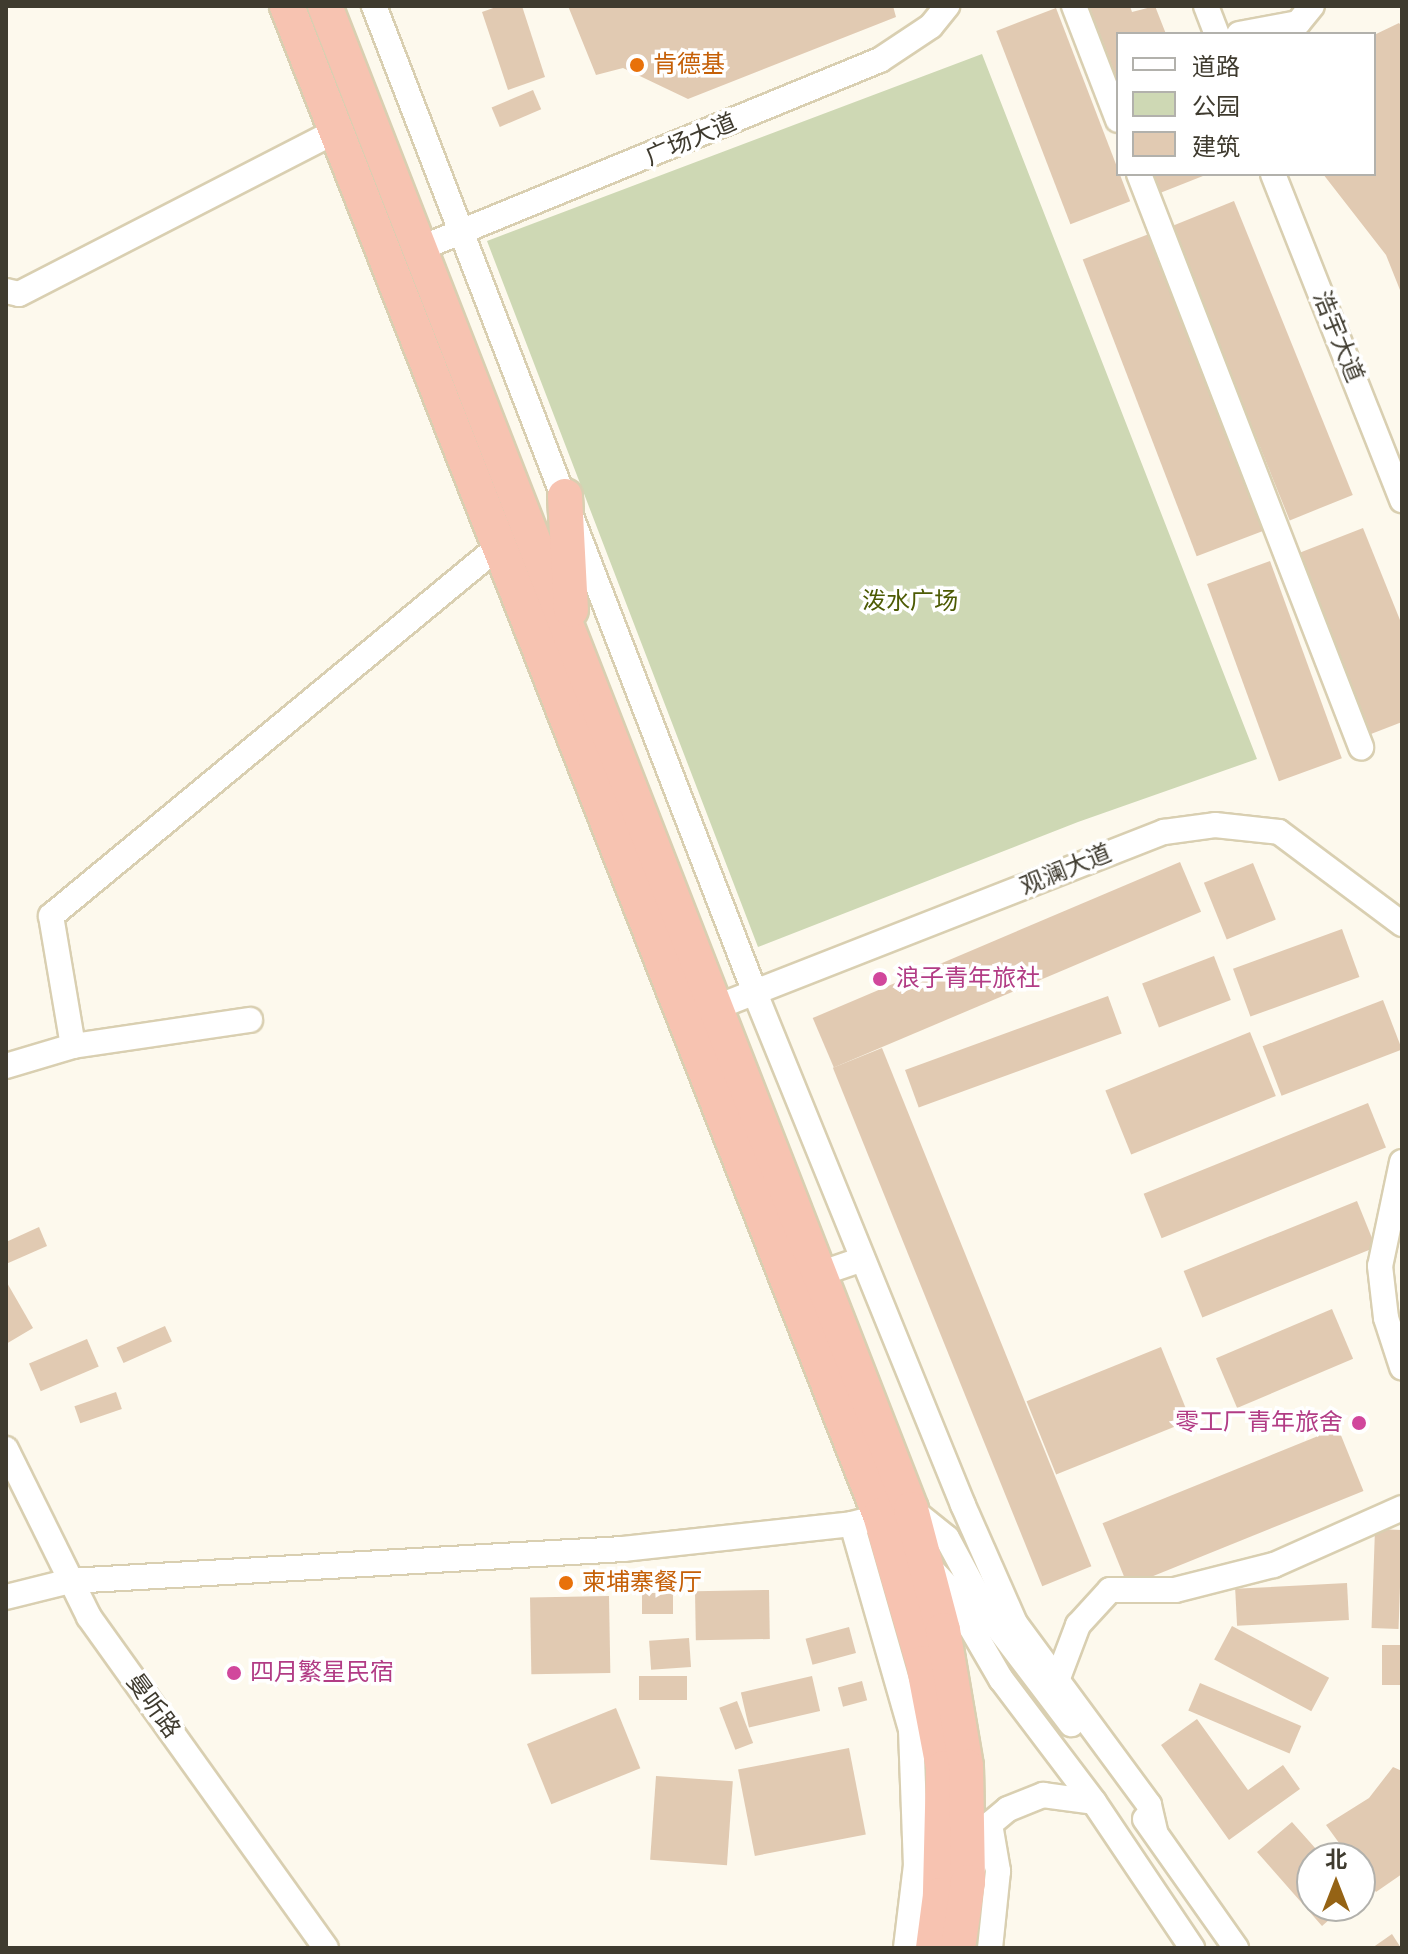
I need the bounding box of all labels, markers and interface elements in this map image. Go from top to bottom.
legend [1116,32,1376,176]
place label: 肯德基 [653,51,725,79]
text: 道路 [1192,53,1240,81]
marker: 肯德基 [628,56,646,74]
text: 公园 [1192,93,1240,121]
street label: 广场大道 [641,108,741,172]
text: 建筑 [1192,133,1240,161]
street label: 浩宇大道 [1307,287,1369,387]
park label: 泼水广场 [862,588,958,616]
street label: 观澜大道 [1016,839,1116,901]
place label: 浪子青年旅社 [896,965,1040,993]
marker: 浪子青年旅社 [871,970,889,988]
place label: 零工厂青年旅舍 [1175,1409,1343,1437]
marker: 零工厂青年旅舍 [1350,1414,1368,1432]
place label: 柬埔寨餐厅 [582,1569,702,1597]
marker: 柬埔寨餐厅 [557,1574,575,1592]
place label: 四月繁星民宿 [250,1659,394,1687]
marker: 四月繁星民宿 [225,1664,243,1682]
street label: 曼听路 [120,1668,186,1744]
north arrow [1296,1842,1376,1922]
text: 北 [1325,1846,1347,1873]

